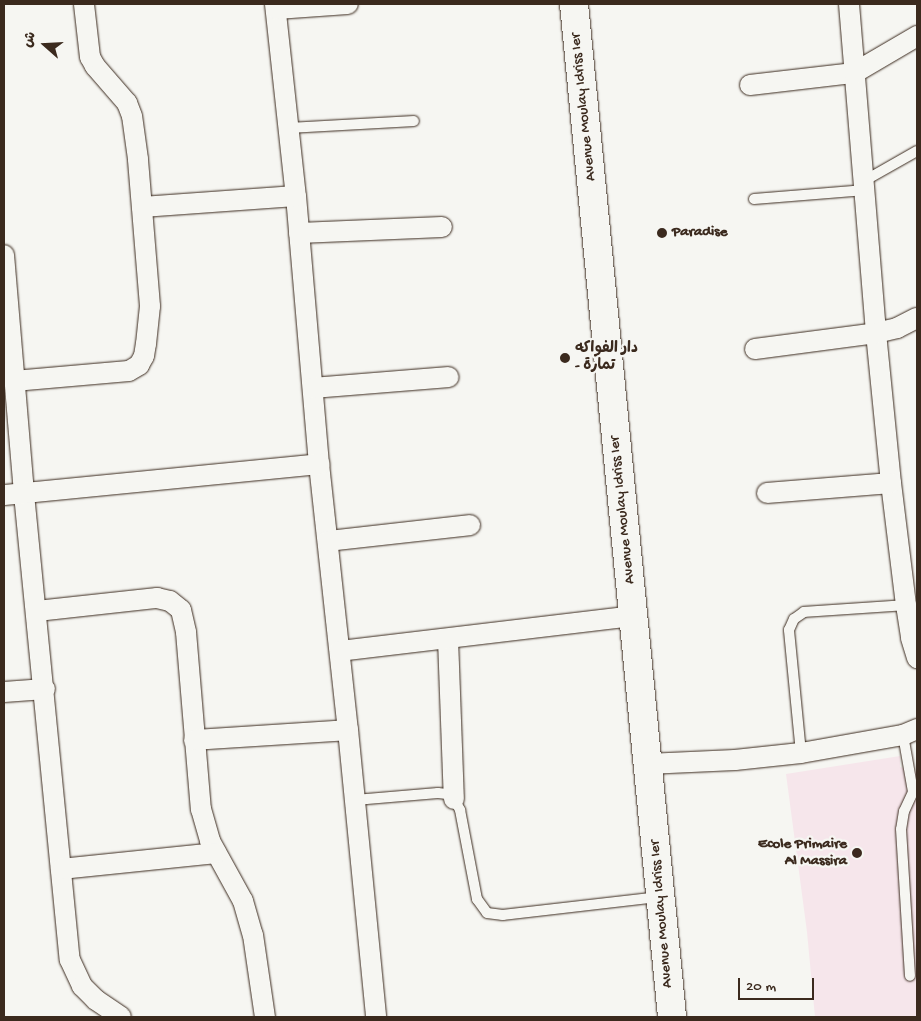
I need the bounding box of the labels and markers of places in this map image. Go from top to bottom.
place label: Paradise [672,224,728,242]
marker: Paradise [656,227,668,239]
place label: دار الفواكه - تمارة [575,340,638,375]
marker: دار الفواكه - تمارة [559,352,571,364]
place label: Ecole Primaire Al Massira [758,835,847,870]
marker: Ecole Primaire Al Massira [851,847,863,859]

